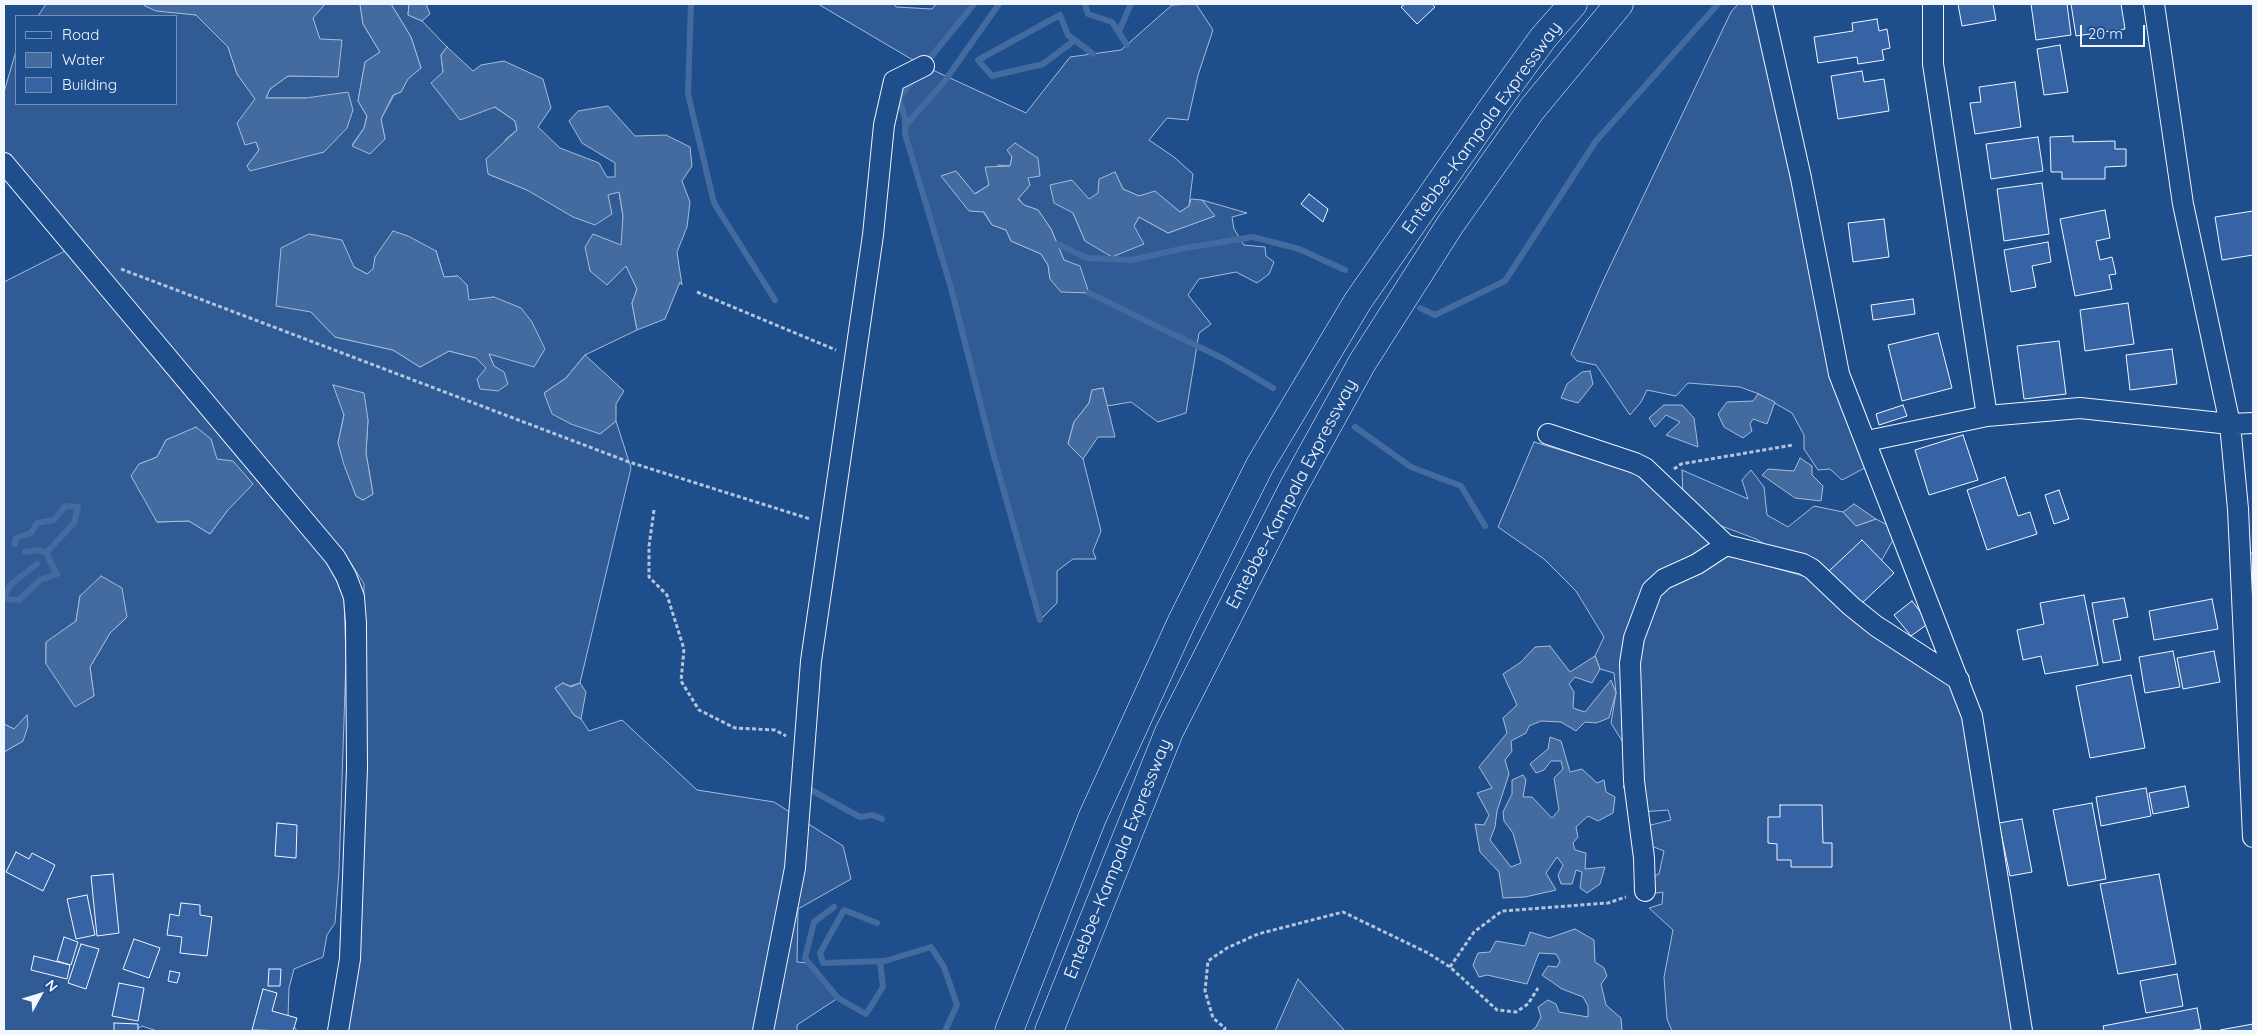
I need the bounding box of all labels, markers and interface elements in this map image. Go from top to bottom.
legend [15,15,178,105]
scale bar [2082,15,2147,47]
street label: Entebbe–Kampala Expressway [1398,18,1566,238]
text: 20 m [2088,24,2123,43]
text: Road [62,25,99,44]
text: Water [62,50,105,69]
text: Building [62,75,117,94]
street label: Entebbe–Kampala Expressway [1222,375,1362,613]
street label: Entebbe–Kampala Expressway [1060,736,1176,982]
north arrow [15,970,65,1020]
text: N [41,976,62,995]

